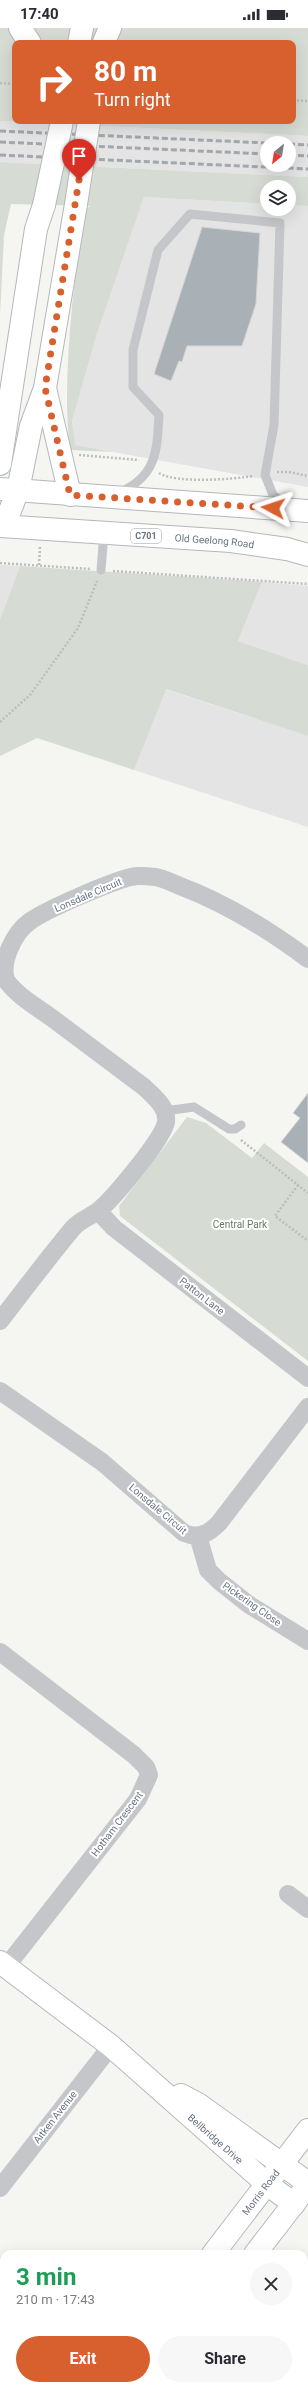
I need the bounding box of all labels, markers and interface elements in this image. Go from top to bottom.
text: 17:40 [20,5,59,23]
text: 80 m [94,55,157,88]
icon: right [28,56,80,108]
text: Turn right [94,89,171,110]
north arrow [260,136,296,172]
map controls [260,136,296,216]
pin [62,139,96,180]
icon: arrive [68,145,90,167]
button: layers [260,180,296,216]
position arrow [252,487,294,529]
road number: C701 [131,529,161,543]
street label: Old Geelong Road [174,532,255,550]
street label: Lonsdale Circuit [53,876,123,914]
park label: Central Park [213,1219,268,1230]
street label: Patton Lane [178,1275,226,1317]
street label: Lonsdale Circuit [127,1482,189,1536]
street label: Pickering Close [221,1580,283,1628]
street label: Hotham Crescent [89,1790,145,1858]
street label: Aitken Avenue [31,2089,79,2145]
street label: Bellbridge Drive [186,2112,245,2166]
street label: Morris Road [240,2167,281,2217]
text: 3 min [16,2263,76,2291]
button: close [250,2263,292,2305]
text: 210 m · 17:43 [16,2292,95,2307]
button: Exit [16,2336,150,2382]
button: Share [158,2336,292,2382]

